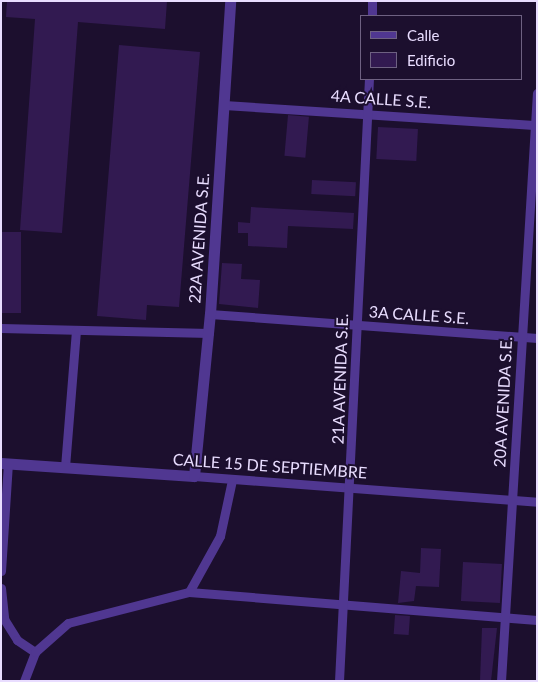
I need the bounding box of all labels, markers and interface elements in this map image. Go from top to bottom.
legend [360,15,523,80]
text: Calle [407,26,439,44]
text: Edificio [407,51,455,69]
street label: 4A CALLE S.E. [330,86,432,112]
street label: 22A AVENIDA S.E. [185,171,213,305]
street label: 3A CALLE S.E. [368,302,470,328]
street label: 21A AVENIDA S.E. [328,312,352,446]
street label: 20A AVENIDA S.E. [490,335,516,469]
street label: CALLE 15 DE SEPTIEMBRE [172,450,368,482]

